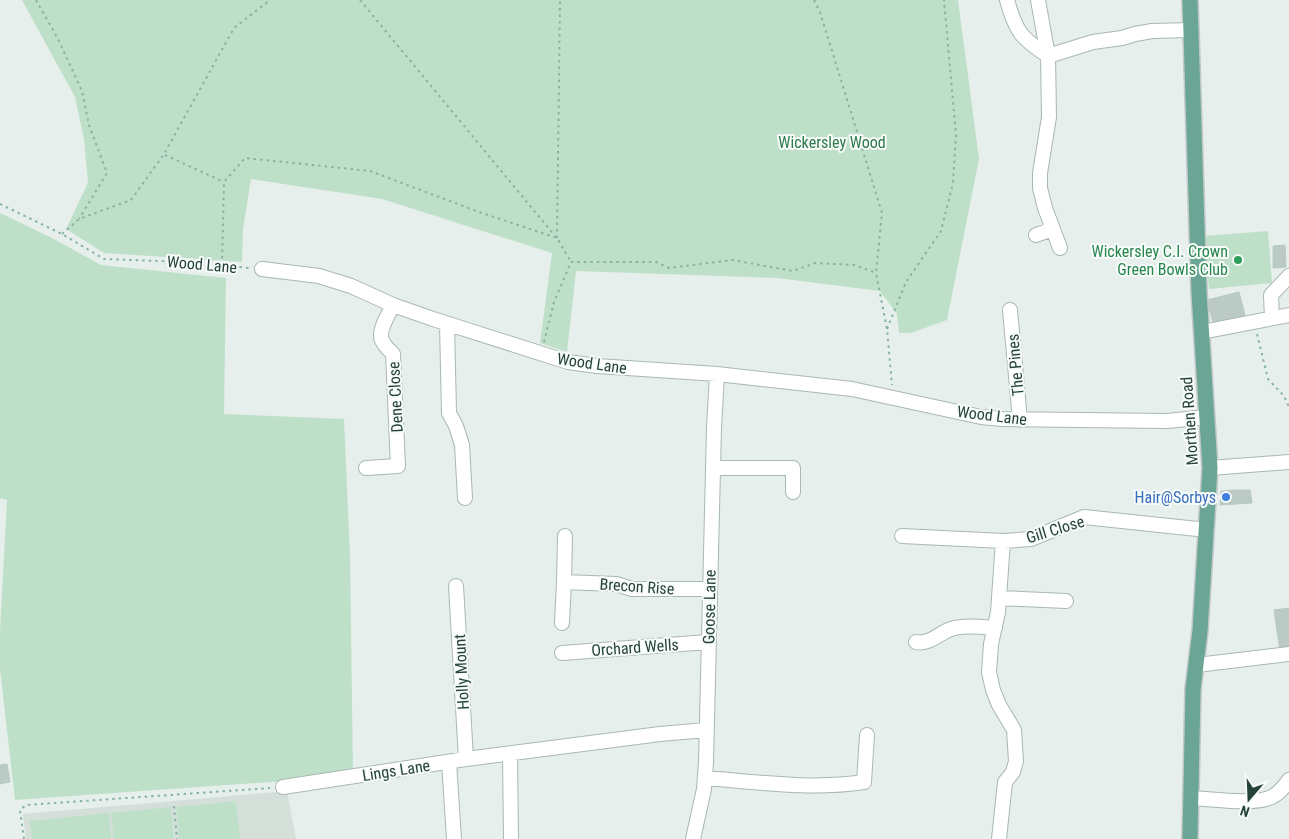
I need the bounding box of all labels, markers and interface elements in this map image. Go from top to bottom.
park label: Wickersley Wood [778,133,886,152]
place label: Wickersley C.I. Crown Green Bowls Club [1091,242,1228,279]
street label: Wood Lane [166,252,238,277]
marker: Wickersley C.I. Crown Green Bowls Club [1232,254,1244,266]
street label: The Pines [1003,333,1028,397]
street label: Wood Lane [556,349,628,378]
street label: Dene Close [384,361,407,433]
street label: Morthen Road [1177,376,1202,466]
street label: Wood Lane [956,402,1028,429]
place label: Hair@Sorbys [1135,488,1216,507]
marker: Hair@Sorbys [1220,491,1232,503]
street label: Gill Close [1024,512,1086,547]
street label: Goose Lane [699,570,720,644]
street label: Brecon Rise [599,574,675,599]
street label: Holly Mount [450,633,473,710]
street label: Orchard Wells [591,635,679,660]
street label: Lings Lane [361,756,431,785]
north arrow [1224,774,1274,824]
text: N [1238,802,1251,820]

